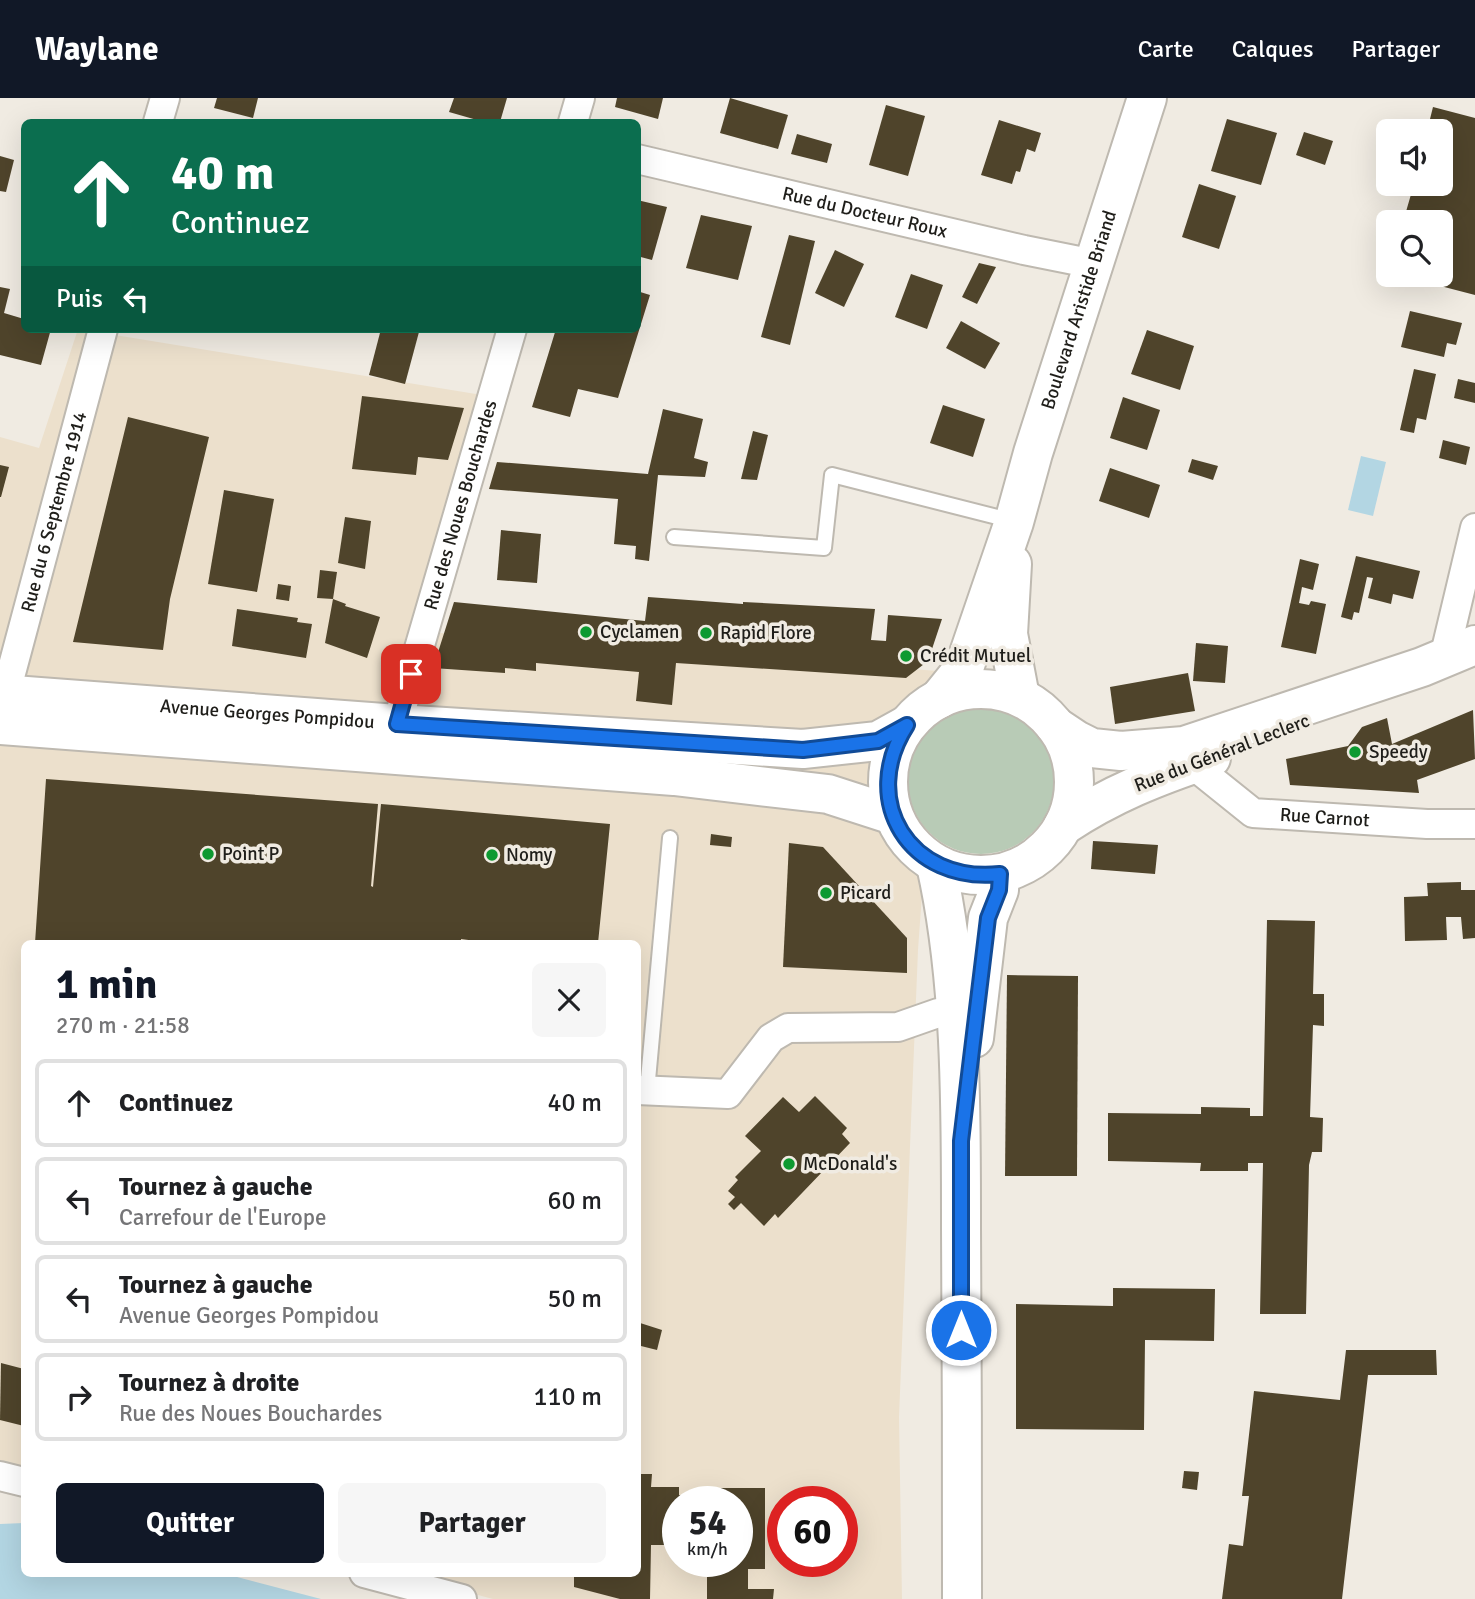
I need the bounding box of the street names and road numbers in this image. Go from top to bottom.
street label: Rue du Docteur Roux [780,182,950,244]
street label: Boulevard Aristide Briand [1036,207,1122,413]
street label: Rue des Noues Bouchardes [419,397,503,613]
street label: Rue du 6 Septembre 1914 [16,409,92,615]
street label: Avenue Georges Pompidou [159,694,375,734]
street label: Rue du Général Leclerc [1131,708,1313,798]
street label: Rue Carnot [1279,803,1371,832]

